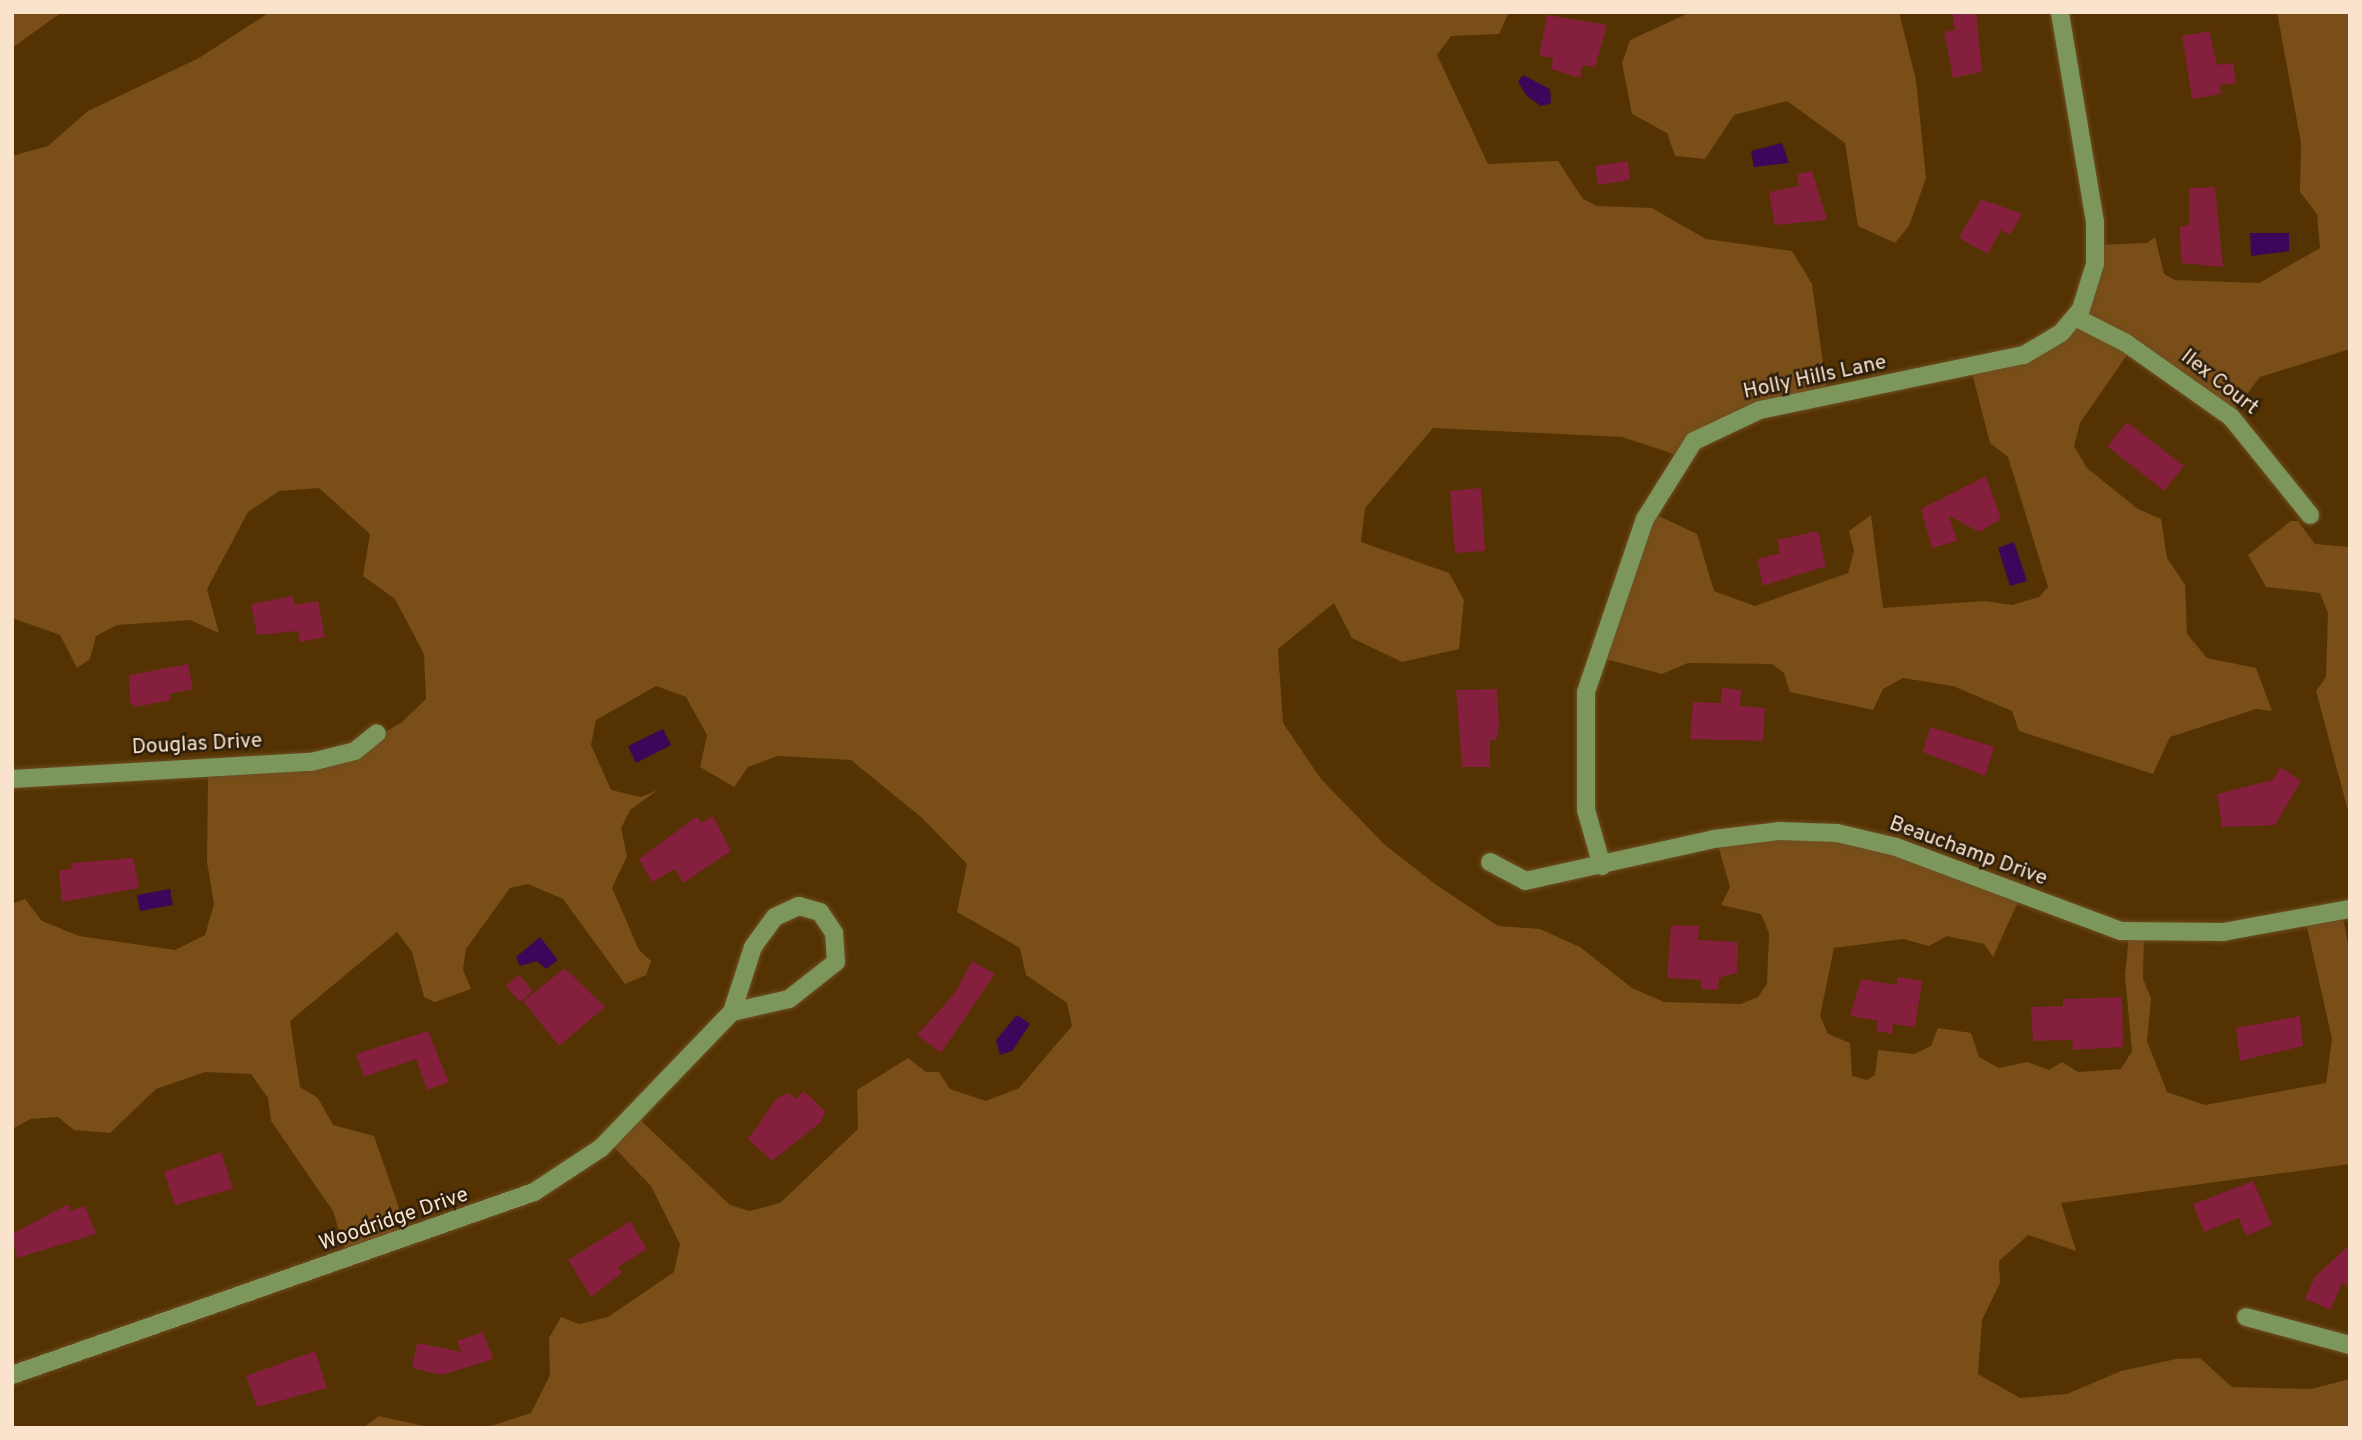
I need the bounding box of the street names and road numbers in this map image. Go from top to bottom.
street label: Ilex Court [2175,345,2263,421]
street label: Holly Hills Lane [1741,351,1889,405]
street label: Douglas Drive [131,729,263,761]
street label: Beauchamp Drive [1886,812,2050,892]
street label: Woodridge Drive [316,1183,472,1257]

